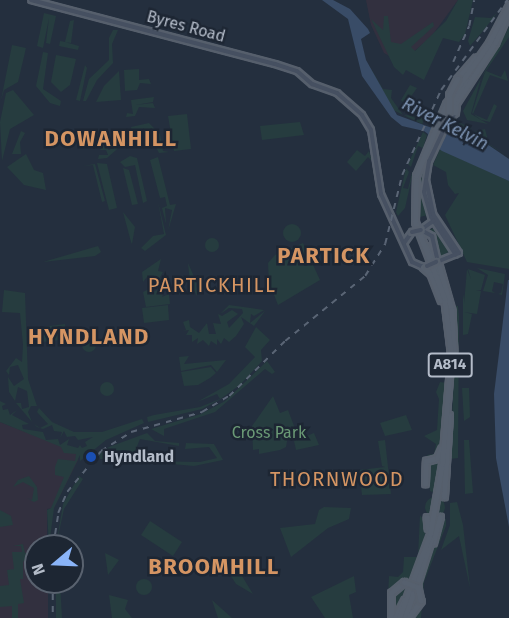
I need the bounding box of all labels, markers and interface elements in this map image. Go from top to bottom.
street label: Byres Road [145,7,227,47]
water label: River Kelvin [398,93,492,155]
district label: DOWANHILL [45,126,177,152]
district label: PARTICK [277,243,371,269]
district label: PARTICKHILL [148,273,276,297]
district label: HYNDLAND [28,324,150,350]
road number: A814 [428,353,472,377]
park label: Cross Park [232,423,306,443]
place label: Hyndland [104,447,174,467]
marker: Hyndland [82,448,100,466]
district label: THORNWOOD [270,467,404,491]
north arrow [24,534,84,594]
district label: BROOMHILL [148,554,280,580]
text: N [28,561,49,577]

